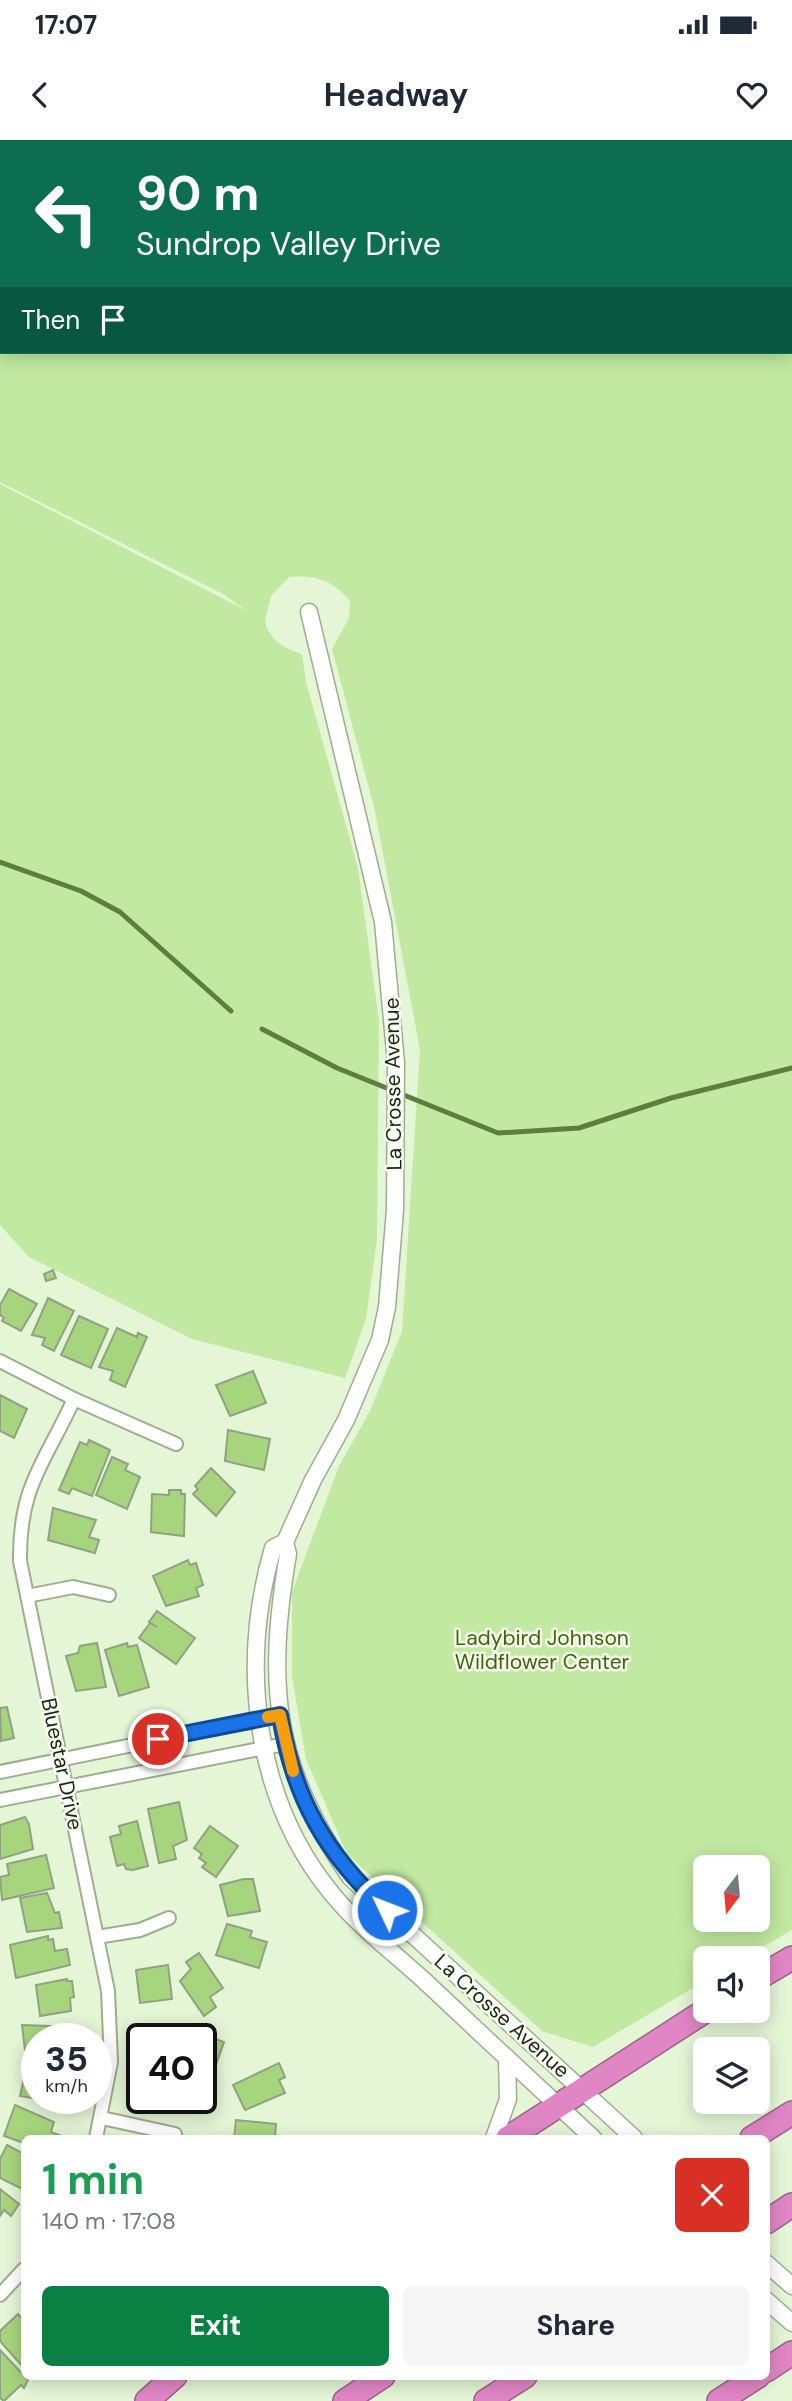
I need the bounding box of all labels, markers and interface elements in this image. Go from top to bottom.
text: 17:07 [35,8,97,42]
text: Headway [324,74,468,116]
icon: back [21,76,59,114]
icon: heart [733,76,771,114]
text: 90 m [136,161,259,225]
icon: left [21,168,112,259]
text: Sundrop Valley Drive [136,223,441,265]
icon: arrive [94,301,132,339]
text: Then [21,303,80,337]
street label: La Crosse Avenue [377,997,409,1171]
park label: Ladybird Johnson Wildflower Center [455,1624,630,1676]
street label: Bluestar Drive [34,1695,90,1833]
pin [128,1709,188,1769]
icon: arrive [139,1720,177,1758]
north arrow [693,1855,770,1932]
map controls [693,1855,770,2114]
position arrow [350,1873,424,1947]
button: sound [693,1946,770,2023]
street label: La Crosse Avenue [428,1948,576,2084]
speed limit sign: 40 [126,2023,217,2114]
text: 35 [45,2036,88,2082]
button: layers [693,2037,770,2114]
text: km/h [45,2074,88,2098]
text: 1 min [42,2152,144,2207]
button: close [675,2158,749,2232]
text: 140 m · 17:08 [42,2206,176,2236]
button: Exit [42,2286,389,2366]
button: Share [403,2286,749,2366]

